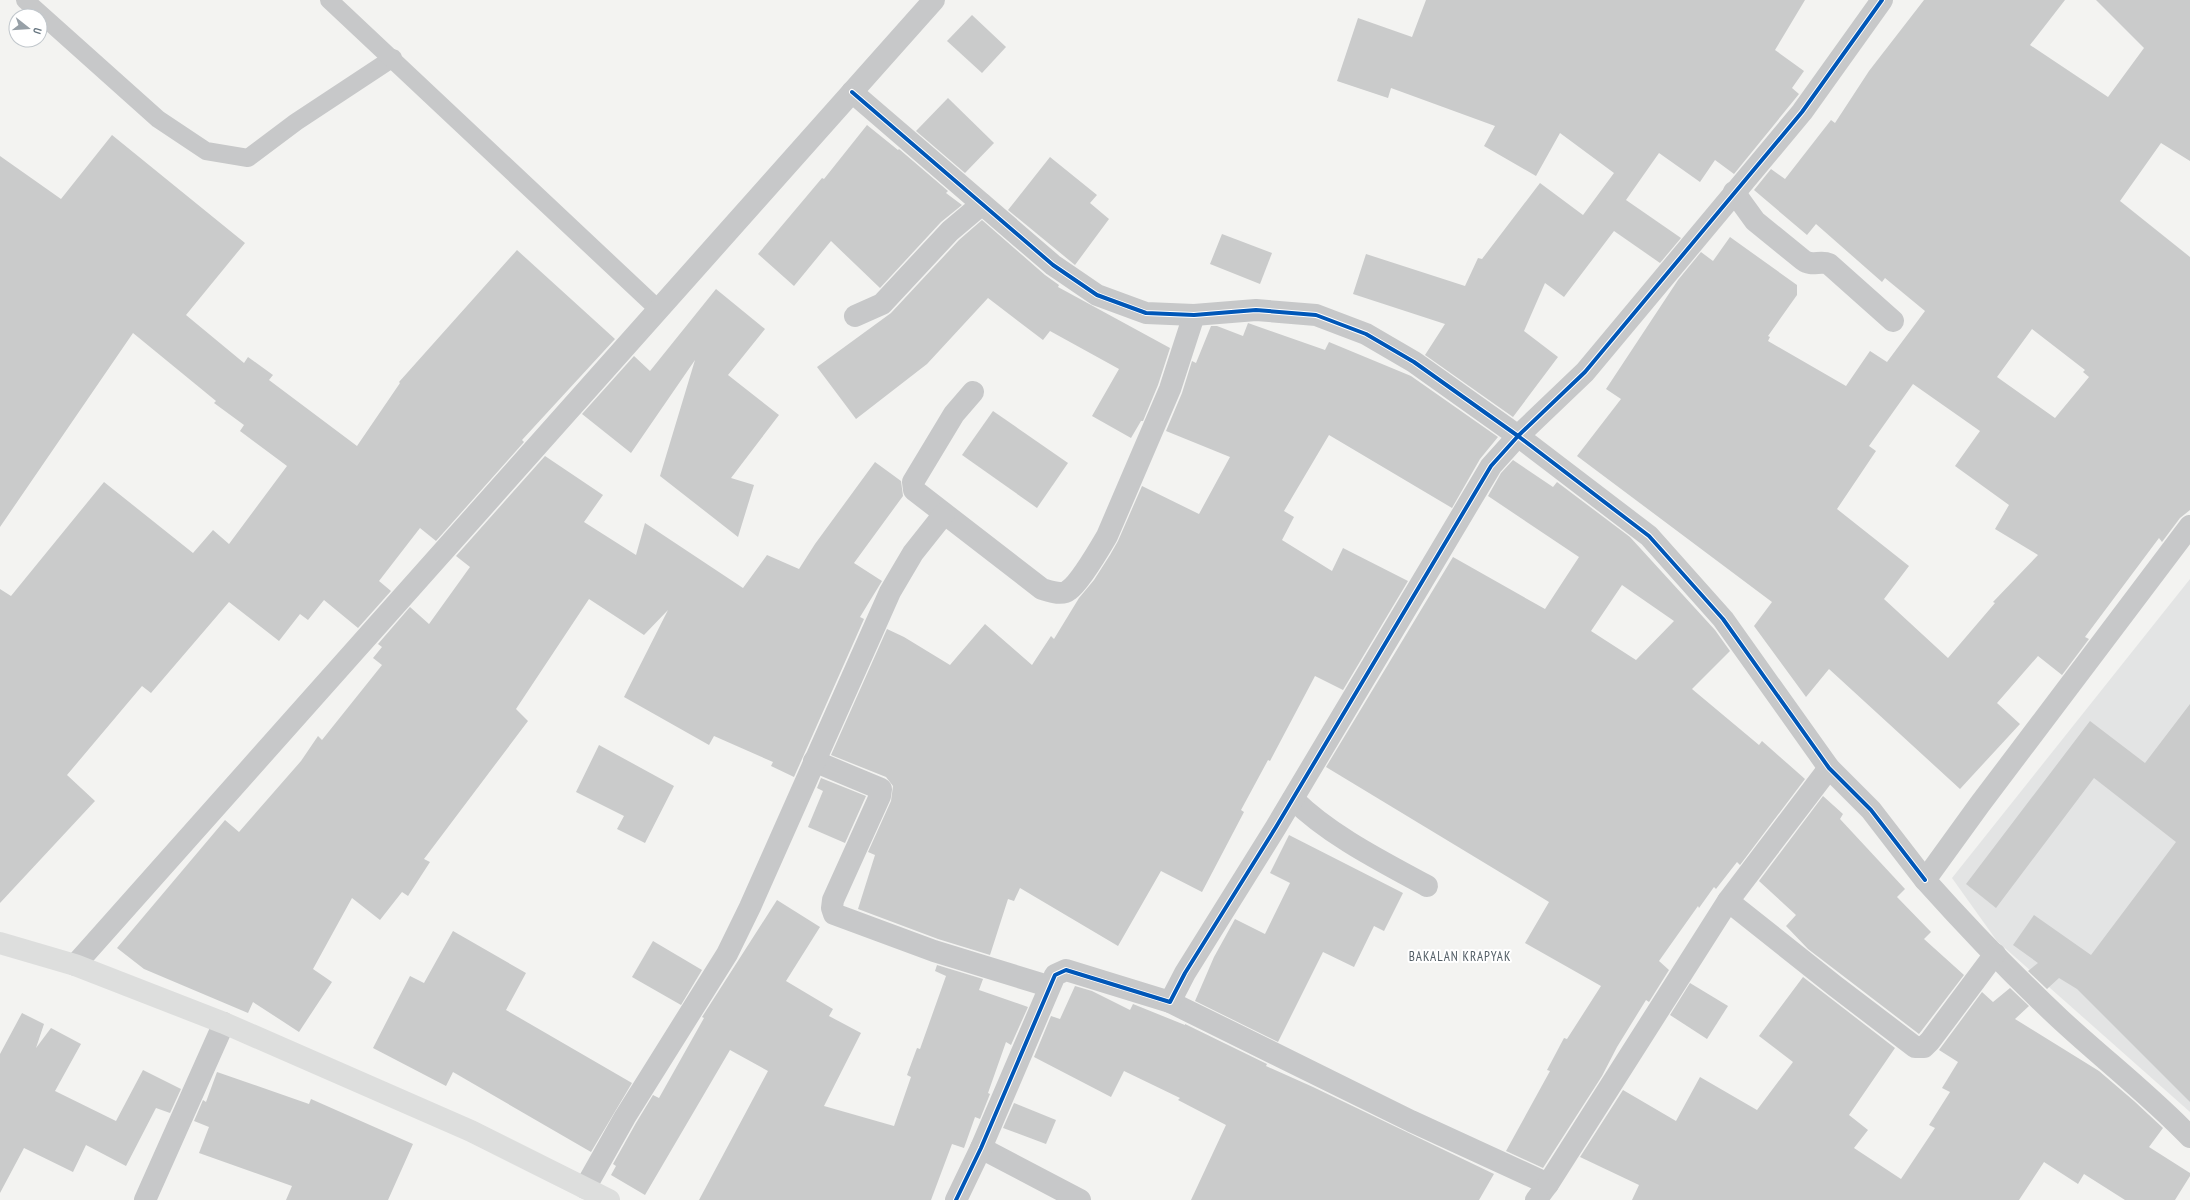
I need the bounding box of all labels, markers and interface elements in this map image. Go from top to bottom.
north arrow [8,8,48,48]
text: U [30,26,45,36]
district label: BAKALAN KRAPYAK [1409,948,1511,965]

